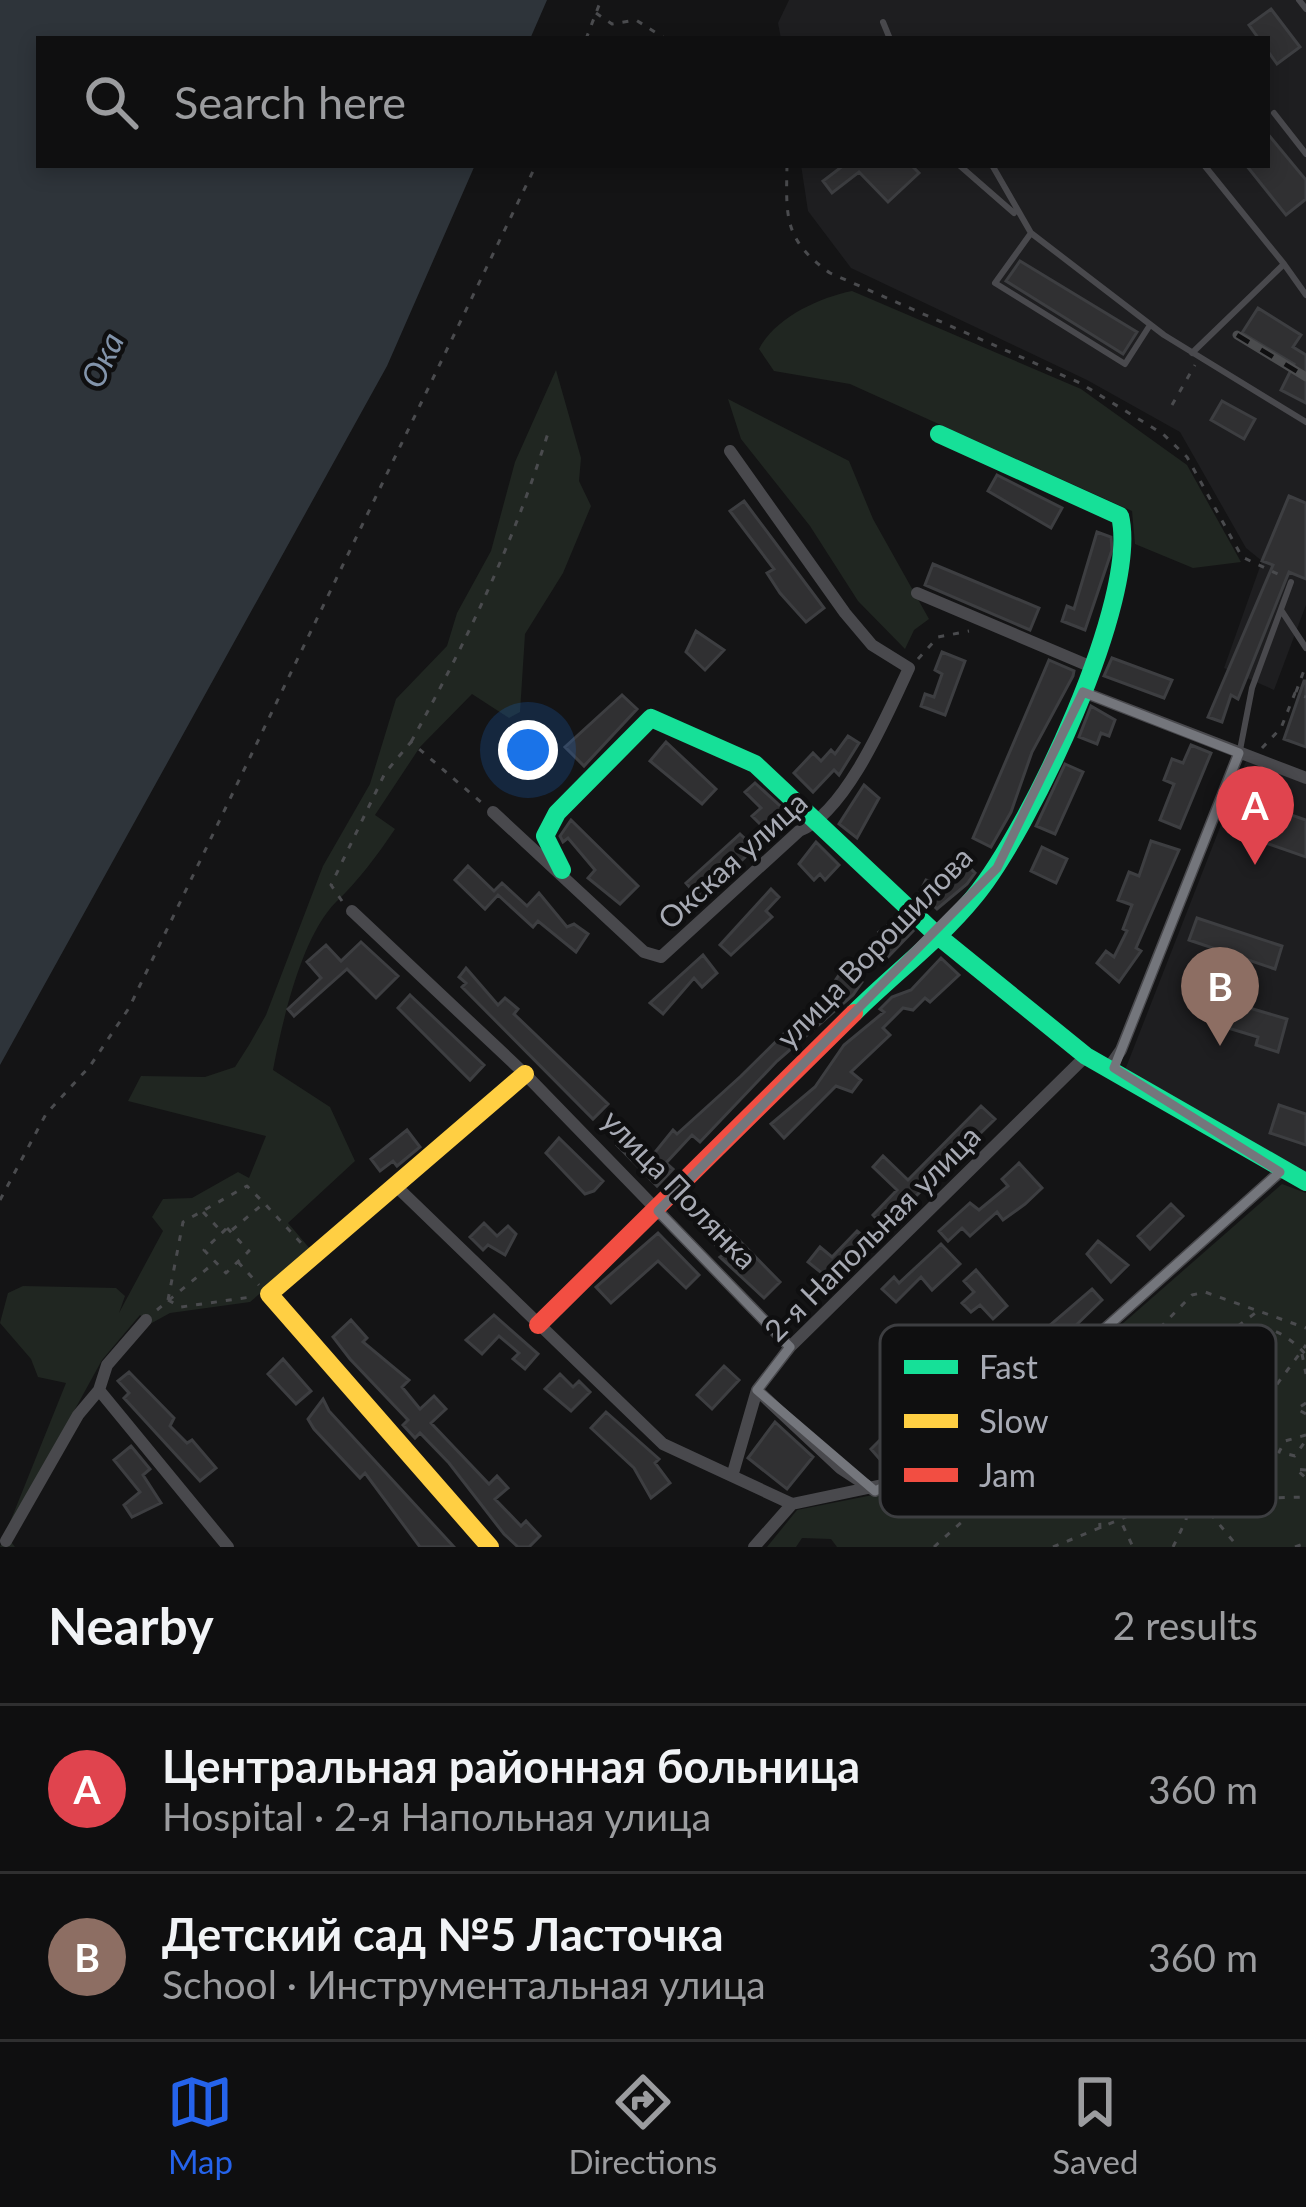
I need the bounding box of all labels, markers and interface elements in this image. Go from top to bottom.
search box [36,36,1270,168]
icon: search [78,69,144,135]
text: Search here [174,75,406,129]
water label: Ока [71,326,131,394]
your location [498,720,558,780]
pin: A [1216,766,1294,865]
street label: Окская улица [650,783,813,936]
street label: улица Ворошилова [768,838,979,1055]
pin: B [1181,947,1259,1046]
street label: улица Полянка [595,1101,765,1276]
street label: 2-я Напольная улица [756,1117,987,1348]
legend [880,1325,1276,1517]
text: Fast [979,1346,1038,1386]
text: Slow [979,1400,1049,1440]
text: Jam [979,1454,1036,1494]
text: Nearby [48,1595,214,1656]
text: 2 results [1113,1602,1258,1648]
text: Центральная районная больница [162,1739,860,1793]
text: A [73,1766,101,1812]
text: 360 m [1148,1766,1258,1812]
text: Hospital · 2-я Напольная улица [162,1793,711,1839]
text: Детский сад №5 Ласточка [162,1907,724,1961]
text: B [74,1934,100,1980]
text: 360 m [1148,1934,1258,1980]
text: School · Инструментальная улица [162,1961,766,2007]
tab: Map [167,2069,233,2181]
tab: Directions [568,2069,717,2181]
tab: Saved [1052,2069,1139,2181]

